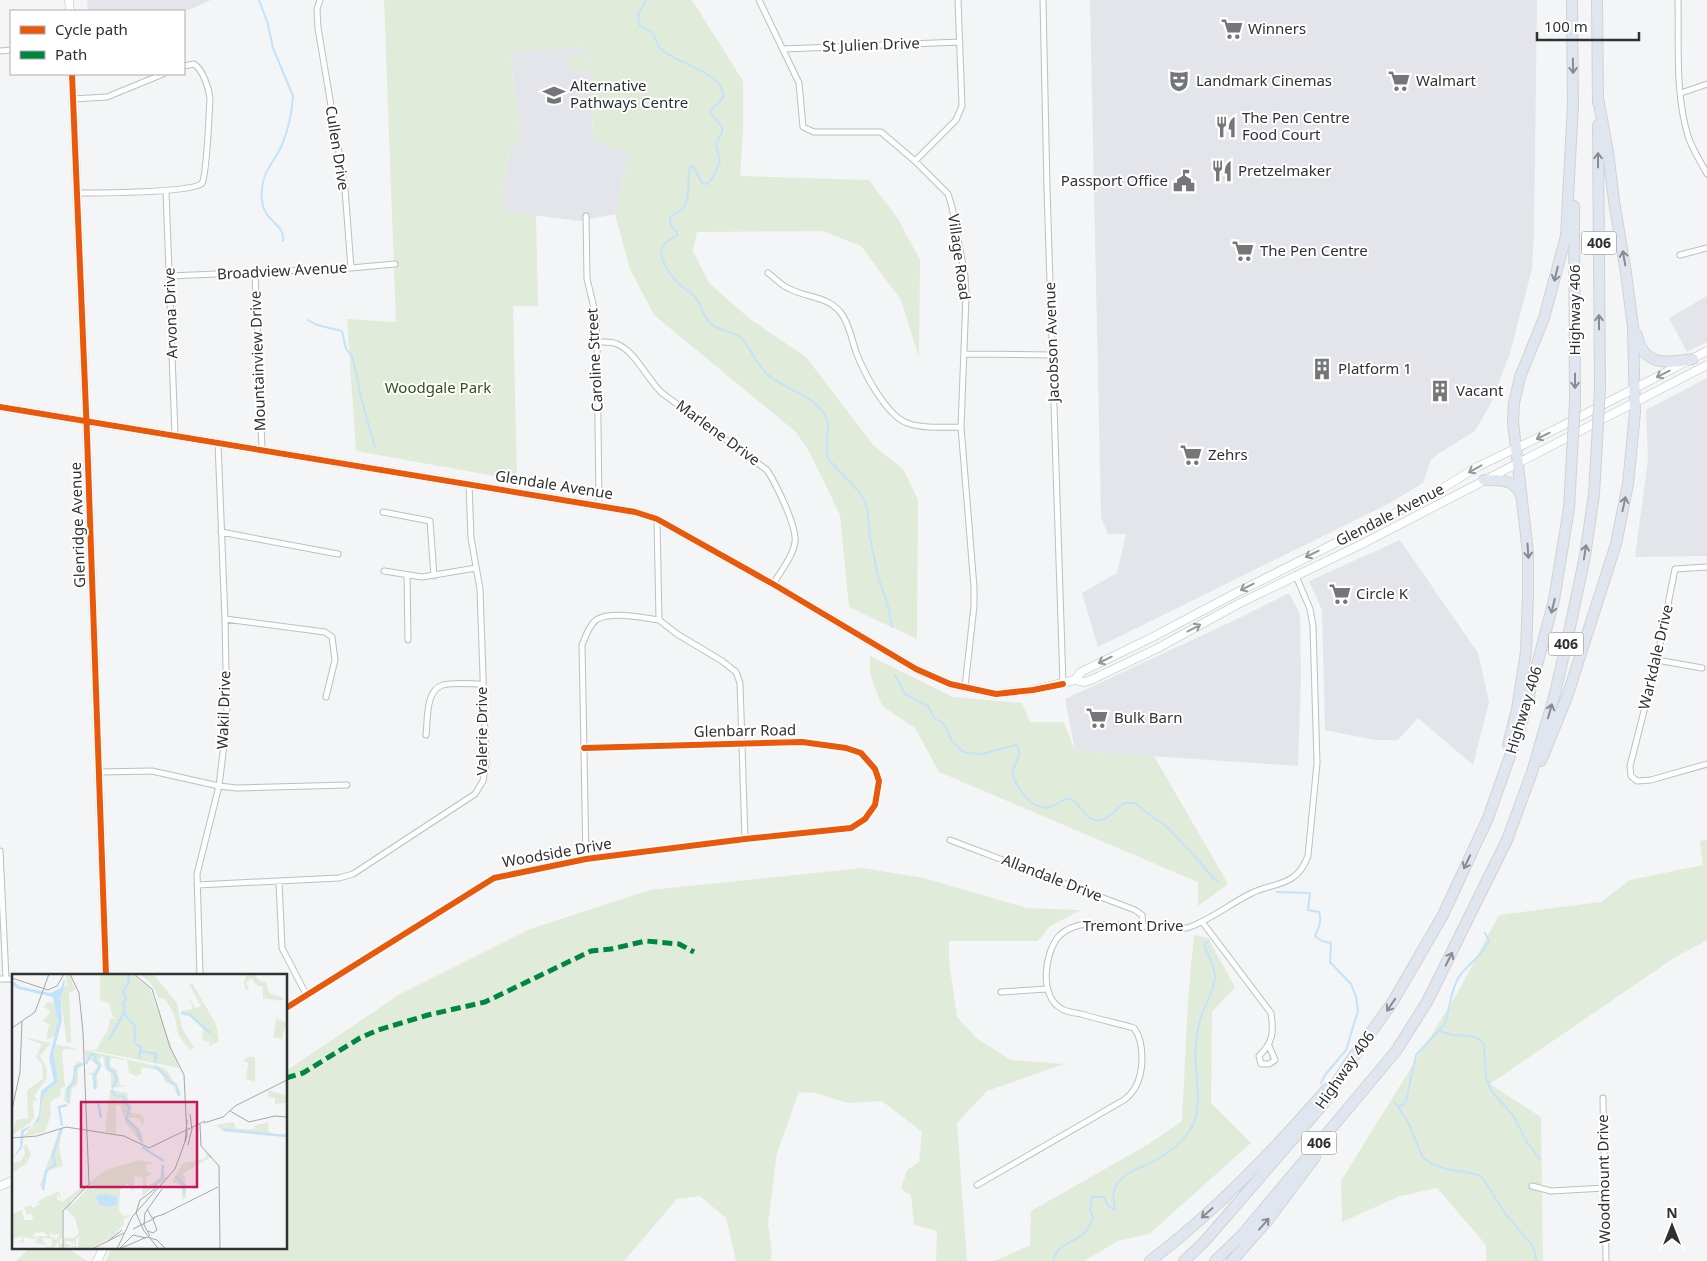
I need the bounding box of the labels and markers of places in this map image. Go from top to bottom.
supermarket icon: Winners [1219,16,1245,42]
place label: Winners [1248,18,1306,38]
theatre icon: Landmark Cinemas [1166,68,1192,94]
supermarket icon: Walmart [1386,68,1412,94]
place label: Landmark Cinemas [1196,70,1332,90]
place label: Walmart [1416,70,1477,90]
place label: Alternative Pathways Centre [570,75,688,112]
school or university icon: Alternative Pathways Centre [541,82,567,108]
place label: The Pen Centre Food Court [1242,107,1350,144]
restaurant icon: The Pen Centre Food Court [1213,114,1239,140]
restaurant icon: Pretzelmaker [1209,158,1235,184]
place label: Pretzelmaker [1238,160,1331,180]
public building icon: Passport Office [1171,168,1197,194]
place label: Passport Office [1061,170,1168,190]
supermarket icon: The Pen Centre [1230,238,1256,264]
place label: The Pen Centre [1260,240,1368,260]
building icon: Platform 1 [1309,356,1335,382]
place label: Platform 1 [1338,358,1412,378]
building icon: Vacant [1427,378,1453,404]
place label: Vacant [1456,380,1504,400]
supermarket icon: Zehrs [1178,442,1204,468]
place label: Zehrs [1208,444,1248,464]
supermarket icon: Circle K [1327,581,1353,607]
place label: Circle K [1356,583,1409,603]
supermarket icon: Bulk Barn [1084,705,1110,731]
place label: Bulk Barn [1114,707,1182,727]

